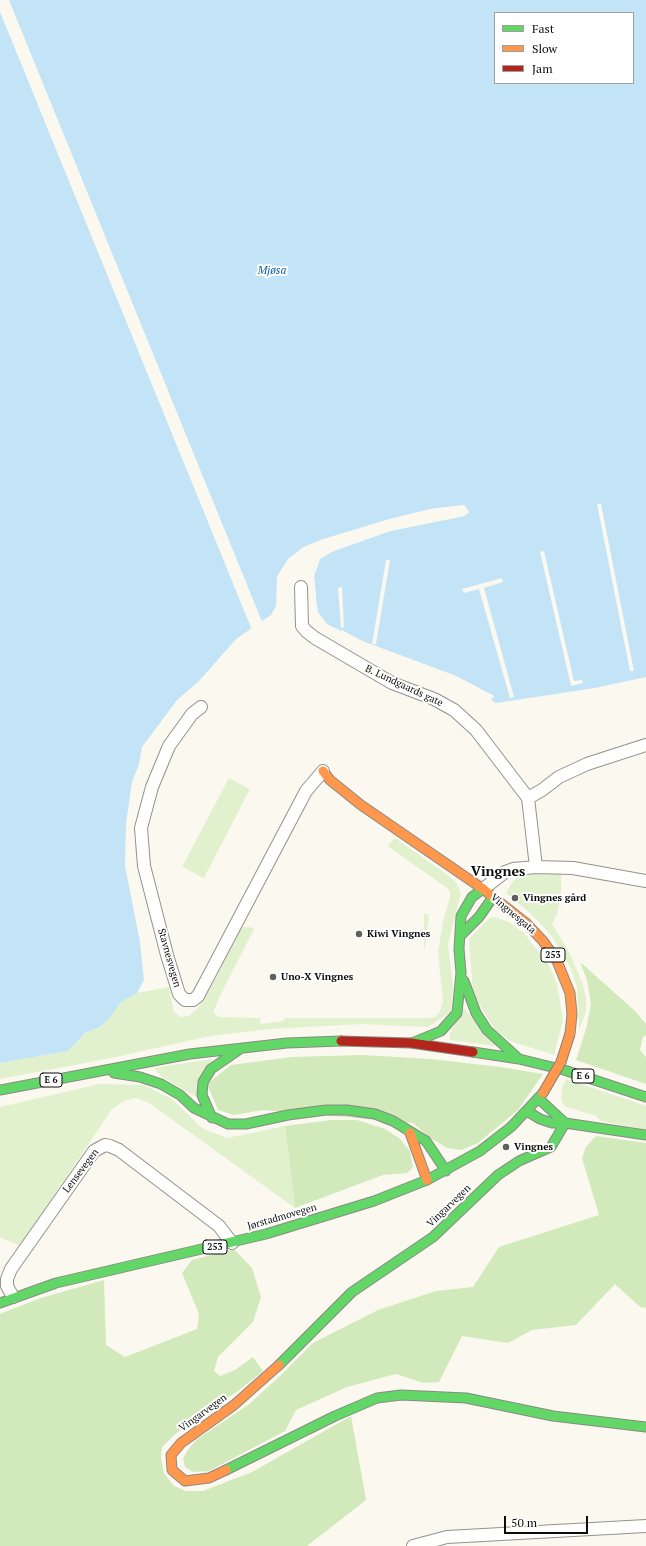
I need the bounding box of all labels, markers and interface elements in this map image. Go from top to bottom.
legend [494,12,634,84]
text: Fast [532,21,554,36]
text: Slow [532,41,557,56]
text: Jam [532,61,553,76]
water label: Mjøsa [258,264,286,278]
street label: B. Lundgaards gate [363,663,445,709]
district label: Vingnes [471,864,525,880]
street label: Vingnesgata [488,892,538,936]
place label: Vingnes gård [523,892,586,904]
marker: Vingnes gård [510,893,520,903]
street label: Stavnesvegen [155,927,183,989]
place label: Kiwi Vingnes [367,928,430,940]
marker: Kiwi Vingnes [354,929,364,939]
road number: 253 [541,948,565,962]
place label: Uno-X Vingnes [281,971,353,983]
marker: Uno-X Vingnes [268,972,278,982]
road number: E 6 [572,1069,594,1083]
road number: E 6 [40,1073,62,1087]
place label: Vingnes [514,1141,553,1153]
marker: Vingnes [501,1142,511,1152]
street label: Lensevegen [61,1147,101,1195]
street label: Vingarvegen [425,1182,473,1230]
street label: Jørstadmovegen [246,1201,318,1233]
road number: 253 [203,1240,227,1254]
street label: Vingarvegen [177,1392,229,1434]
scale bar [506,1508,590,1534]
text: 50 m [511,1515,537,1530]

